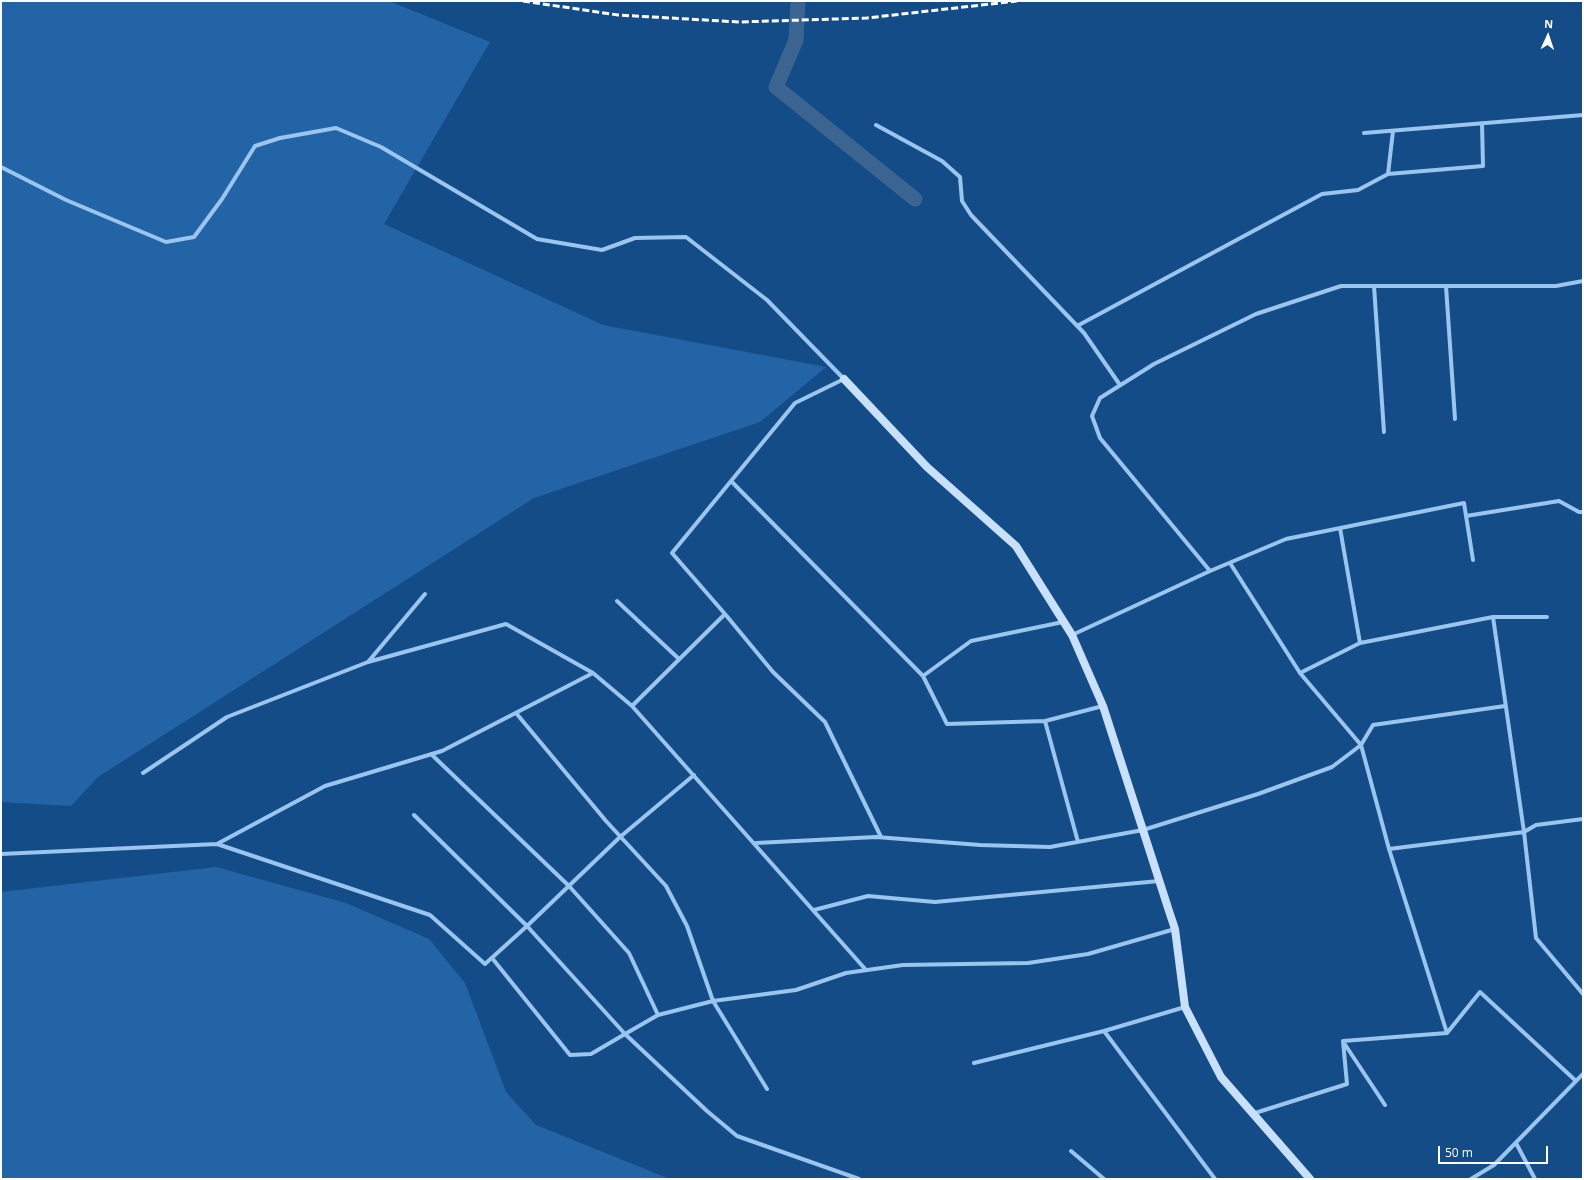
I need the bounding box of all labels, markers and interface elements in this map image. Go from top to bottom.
north arrow [1528,16,1568,56]
text: N [1544,16,1554,31]
scale bar [1440,1138,1550,1164]
text: 50 m [1445,1144,1473,1161]

